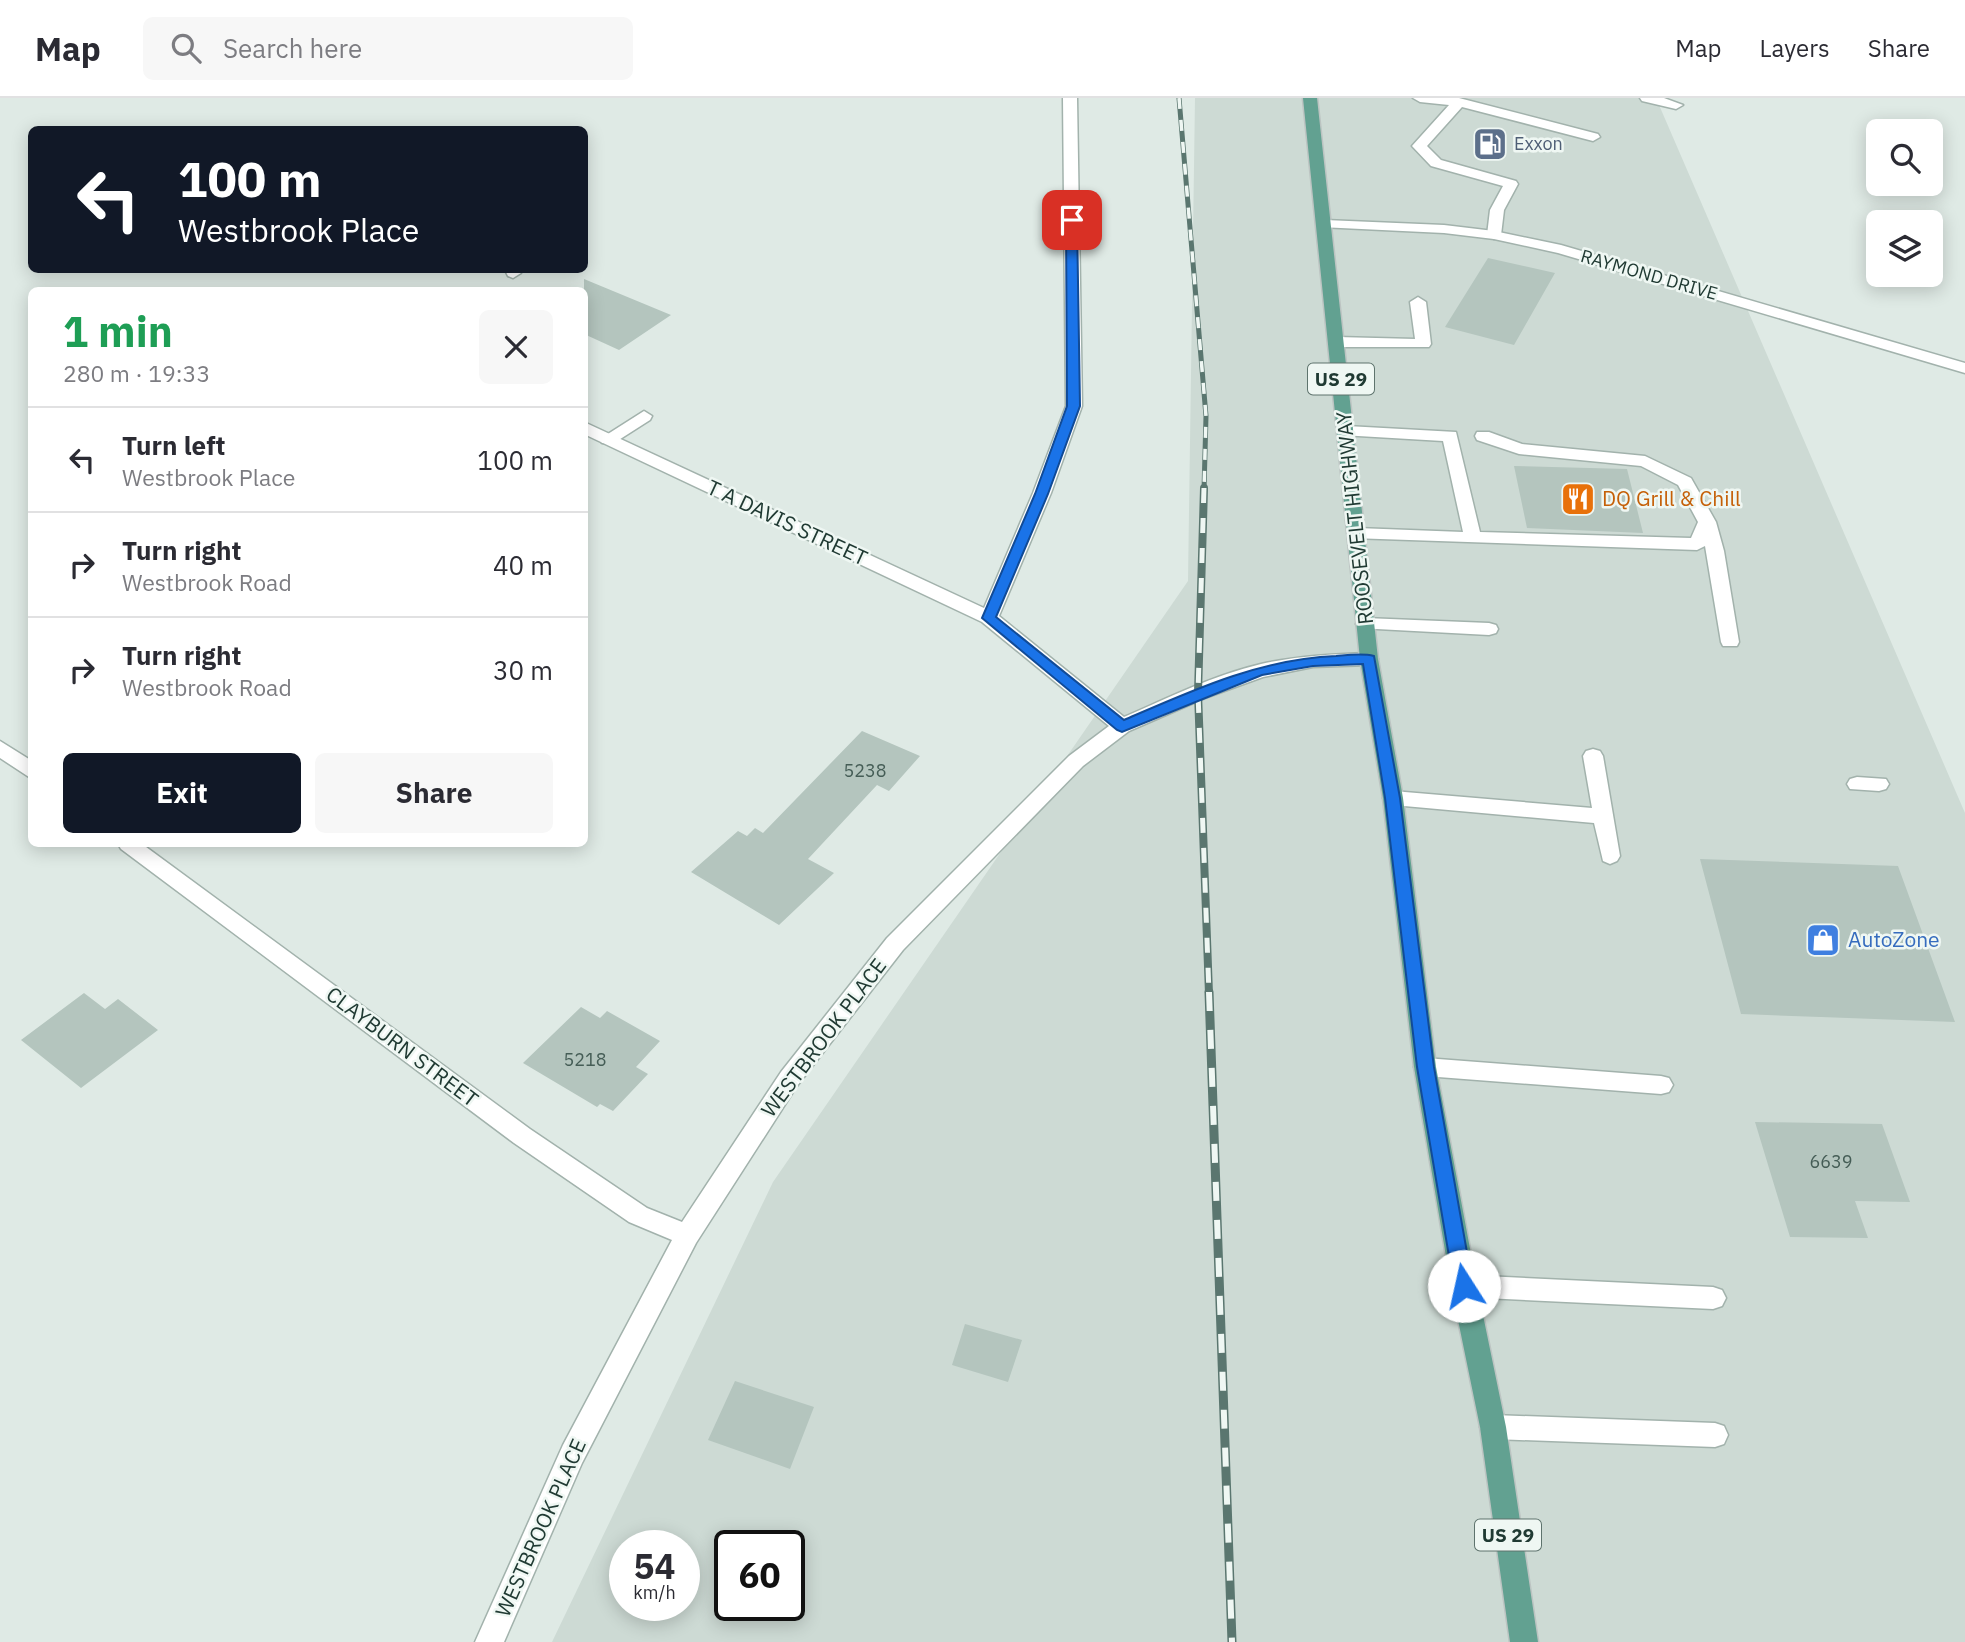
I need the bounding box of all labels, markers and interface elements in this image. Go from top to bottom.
search box [143,17,633,80]
text: Map [35,27,101,70]
icon: search [167,29,205,67]
text: Search here [223,31,362,65]
text: Map [1675,32,1722,64]
text: Layers [1760,32,1830,64]
text: Share [1868,32,1930,64]
map controls [1866,119,1943,287]
button: search [1866,119,1943,196]
fuel station icon: Exxon [1471,125,1509,163]
place label: Exxon [1514,132,1563,155]
text: 100 m [178,147,322,210]
icon: left [63,154,154,245]
pin [1042,190,1102,250]
icon: arrive [1053,201,1091,239]
text: Westbrook Place [178,209,419,251]
button: layers [1866,210,1943,287]
street label: RAYMOND DRIVE [1578,244,1720,305]
text: 1 min [63,304,173,359]
button: close [479,310,553,384]
text: 280 m · 19:33 [63,358,210,388]
road number: US 29 [1308,364,1374,394]
street label: ROOSEVELT HIGHWAY [1329,410,1379,626]
text: Turn left [122,428,225,462]
icon: left [63,441,101,479]
text: 100 m [477,443,553,477]
text: Westbrook Place [122,462,295,492]
street label: T A DAVIS STREET [703,473,872,572]
restaurant icon: DQ Grill & Chill [1559,480,1597,518]
place label: DQ Grill & Chill [1602,484,1741,512]
text: Turn right [122,533,241,567]
icon: right [63,546,101,584]
text: 40 m [493,548,553,582]
text: Westbrook Road [122,567,292,597]
text: Turn right [122,638,241,672]
icon: right [63,651,101,689]
text: 30 m [493,653,553,687]
text: Westbrook Road [122,672,292,702]
button: Exit [63,753,301,833]
button: Share [315,753,553,833]
house number: 5238 [843,759,887,782]
shop icon: AutoZone [1804,921,1842,959]
place label: AutoZone [1848,925,1940,953]
street label: WESTBROOK PLACE [754,952,892,1122]
street label: CLAYBURN STREET [321,980,484,1113]
house number: 5218 [563,1048,607,1071]
house number: 6639 [1809,1150,1853,1173]
position arrow [1427,1249,1501,1323]
street label: WESTBROOK PLACE [488,1434,592,1621]
road number: US 29 [1475,1520,1541,1550]
speed limit sign: 60 [714,1530,805,1621]
text: 54 [633,1543,676,1589]
text: km/h [633,1581,676,1604]

